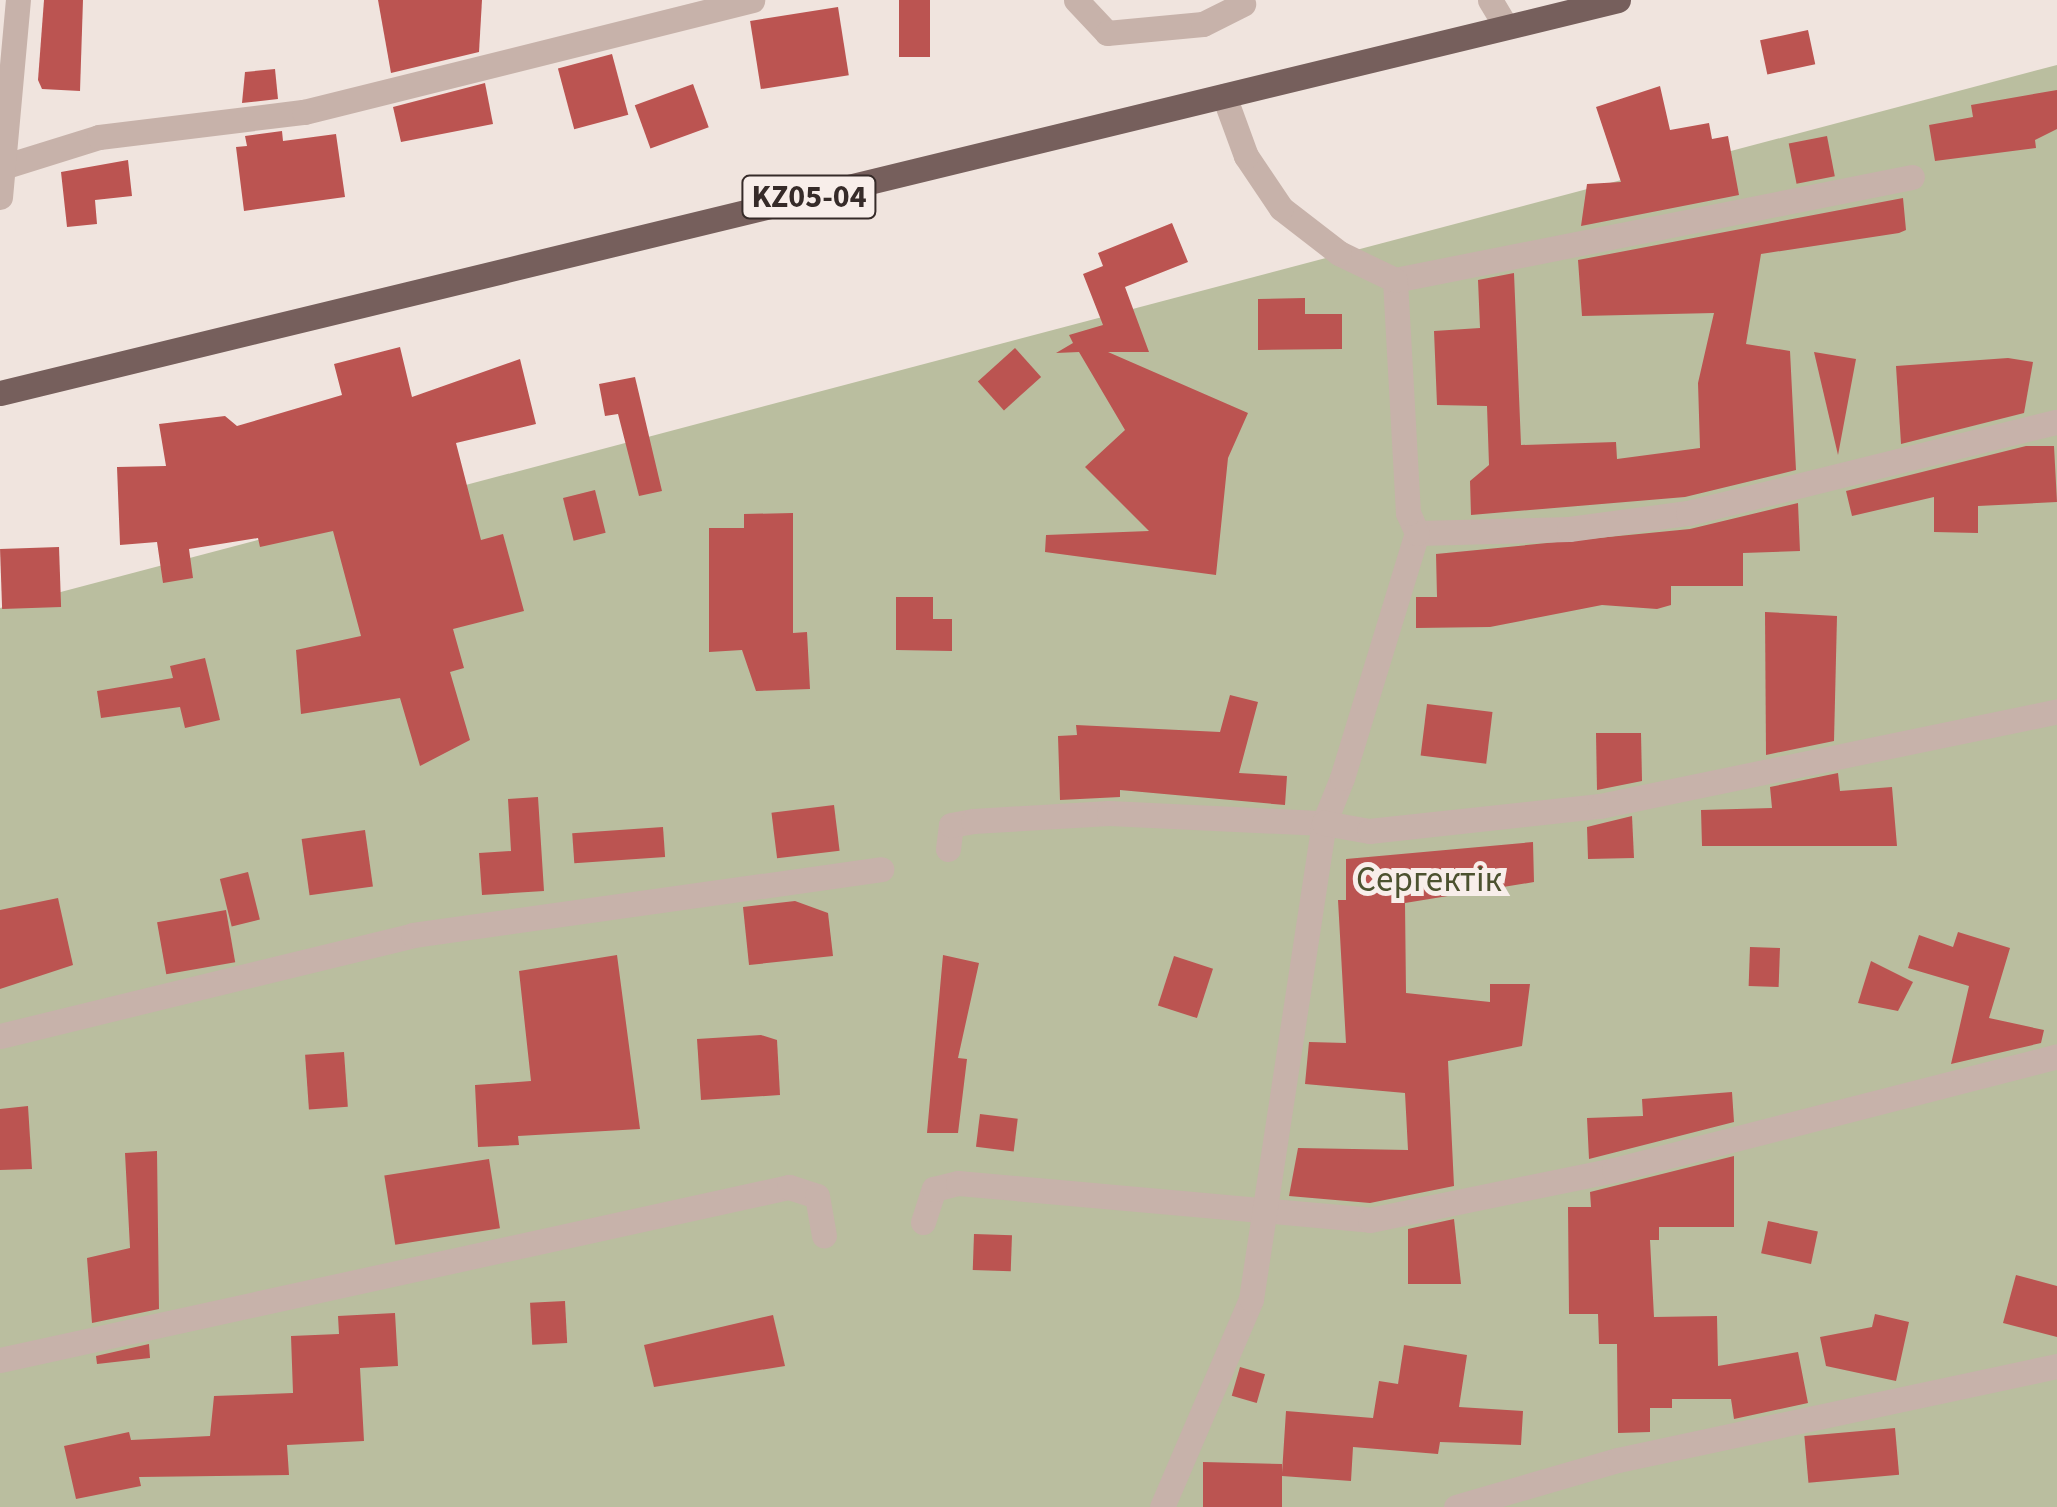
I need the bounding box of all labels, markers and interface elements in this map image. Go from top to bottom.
road number: KZ05-04 [739,170,879,224]
park label: Сергектік [1356,859,1502,901]

